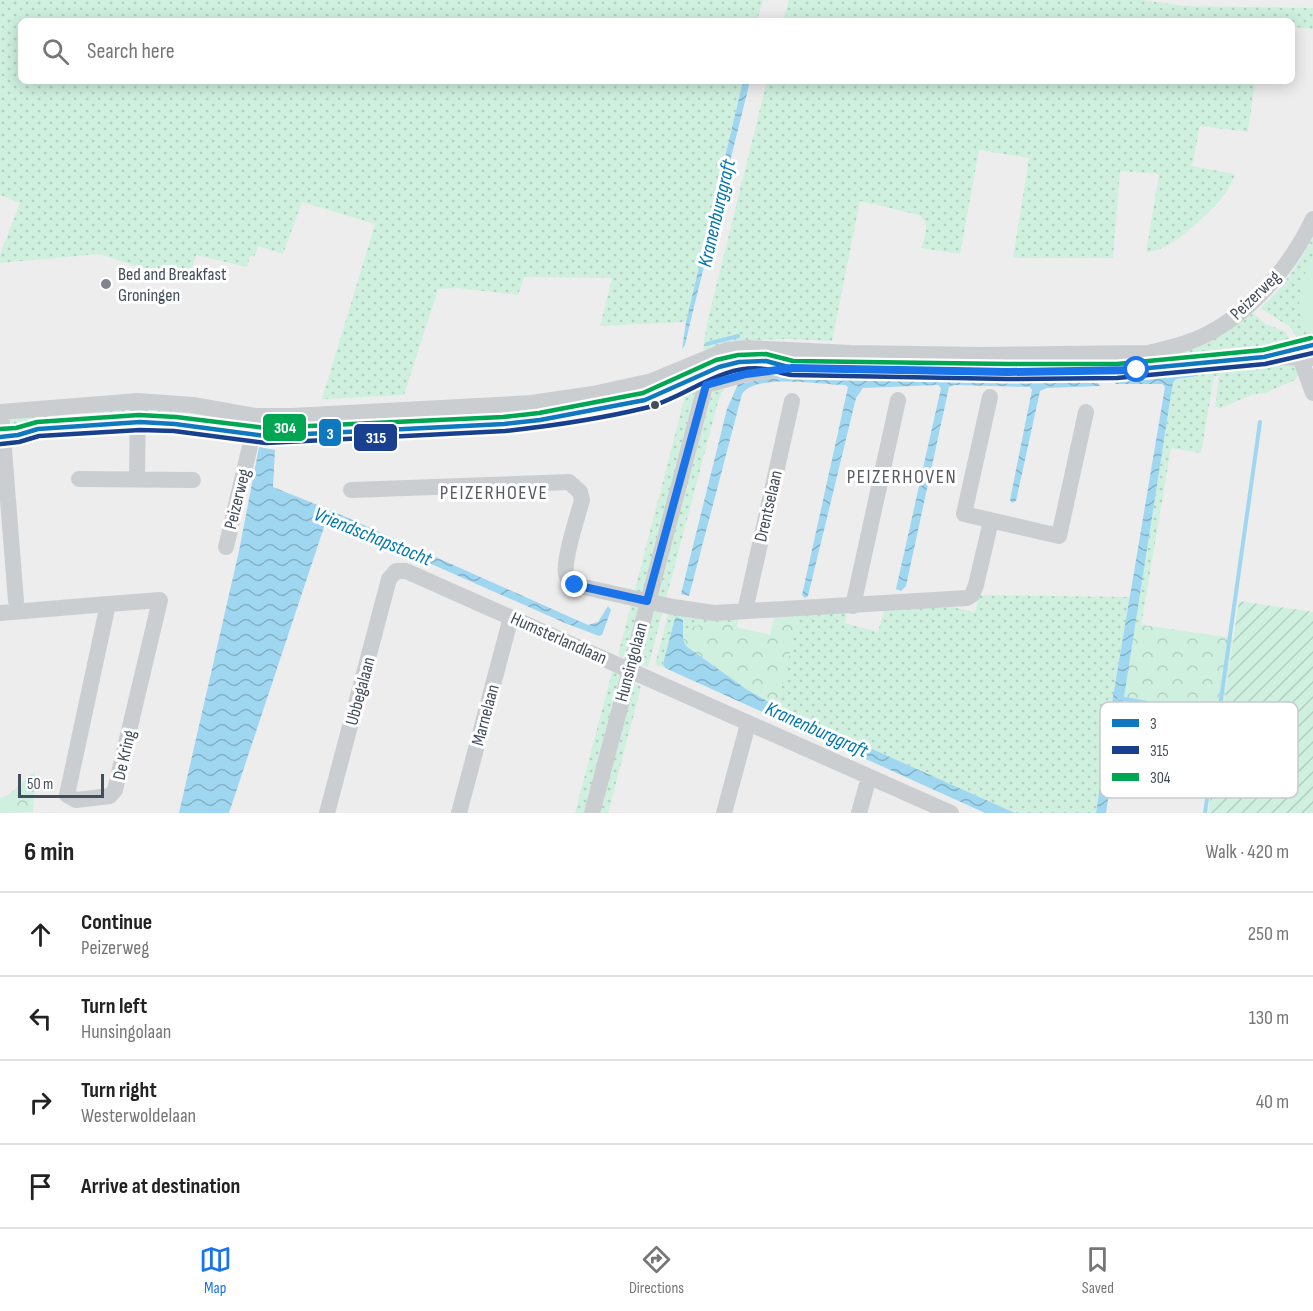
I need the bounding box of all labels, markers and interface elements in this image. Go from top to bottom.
search box [18,18,1295,84]
icon: search [39,35,72,68]
text: Search here [87,38,174,65]
water label: Kranenburggraft [693,156,741,269]
place label: Bed and Breakfast Groningen [118,264,227,306]
street label: Peizerweg [1226,266,1285,324]
marker: Bed and Breakfast Groningen [99,277,113,291]
route start [1123,356,1149,382]
unlabelled marker [649,399,661,411]
line badge: 304 [262,413,307,442]
line badge: 3 [318,418,342,447]
text: 304 [274,419,297,438]
line badge: 315 [353,423,398,452]
text: 3 [326,425,334,444]
text: 315 [366,429,386,448]
district label: PEIZERHOVEN [847,465,957,489]
street label: Peizerweg [220,467,255,532]
street label: Drentselaan [750,468,787,544]
district label: PEIZERHOEVE [440,481,548,505]
water label: Vriendschapstocht [310,502,436,572]
route end [561,571,587,597]
street label: Humsterlandlaan [508,608,610,669]
street label: Hunsingolaan [611,620,652,704]
street label: Ubbegalaan [341,655,380,728]
street label: Marnelaan [467,682,504,748]
water label: Kranenburggraft [762,697,872,764]
legend [1100,702,1298,798]
text: 3 [1150,715,1157,734]
street label: De Kring [109,728,140,782]
text: 315 [1150,742,1169,761]
text: 304 [1150,769,1171,788]
scale bar [18,771,104,798]
text: 50 m [27,775,53,794]
text: 6 min [24,837,74,868]
text: Walk · 420 m [1205,840,1289,864]
text: Continue [81,909,152,936]
icon: ahead [24,918,57,951]
text: 250 m [1248,922,1289,946]
text: Peizerweg [81,936,149,960]
text: Turn left [81,993,147,1020]
icon: left [24,1002,57,1035]
text: 130 m [1249,1006,1289,1030]
text: Hunsingolaan [81,1020,171,1044]
text: Turn right [81,1077,157,1104]
icon: right [24,1086,57,1119]
text: 40 m [1256,1090,1289,1114]
text: Westerwoldelaan [81,1104,196,1128]
icon: arrive [24,1170,57,1203]
text: Arrive at destination [81,1173,240,1200]
tab: Map [199,1243,232,1298]
tab: Directions [629,1243,684,1298]
tab: Saved [1081,1243,1114,1298]

